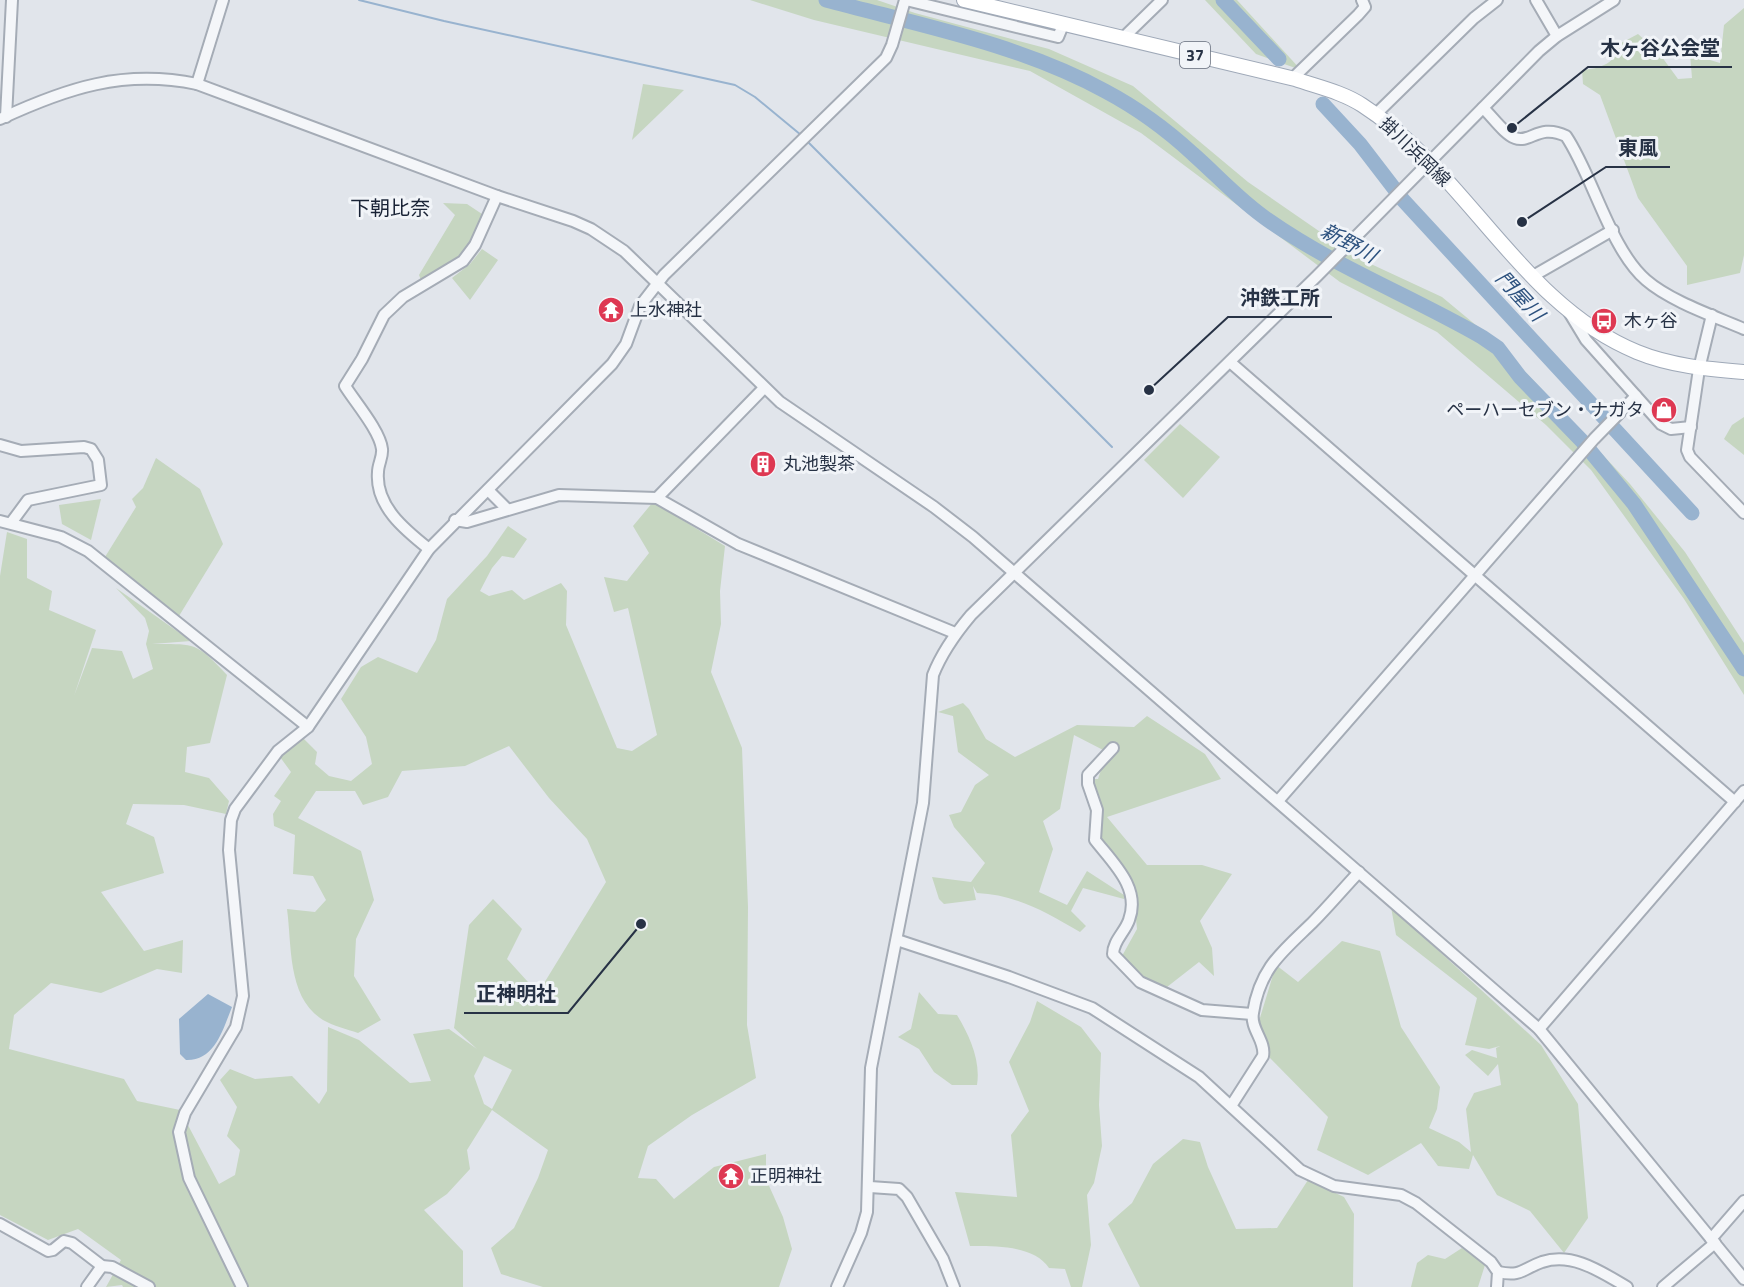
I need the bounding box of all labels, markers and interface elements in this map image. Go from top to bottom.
callout: 木ヶ谷公会堂 [1588,29,1732,67]
text: 木ヶ谷公会堂 [1600,32,1720,63]
road number: 37 [1180,42,1210,68]
street label: 掛川浜岡線 [1374,111,1457,193]
callout: 東風 [1606,129,1670,167]
text: 東風 [1618,132,1658,163]
district label: 下朝比奈 [350,192,430,223]
water label: 新野川 [1315,215,1385,271]
water label: 門屋川 [1489,263,1554,330]
callout: 沖鉄工所 [1228,279,1332,317]
text: 沖鉄工所 [1240,282,1320,313]
temple icon: 上水神社 [596,295,626,325]
place label: 上水神社 [630,296,702,323]
bus stop icon: 木ヶ谷 [1589,306,1619,336]
place label: 木ヶ谷 [1624,307,1678,334]
shop icon: ペーハーセブン・ナガタ [1649,395,1679,425]
place label: ペーハーセブン・ナガタ [1446,396,1644,423]
building icon: 丸池製茶 [748,449,778,479]
place label: 丸池製茶 [783,450,855,477]
callout: 正神明社 [464,975,568,1013]
text: 正神明社 [476,978,556,1009]
temple icon: 正明神社 [716,1161,746,1191]
place label: 正明神社 [750,1162,822,1189]

